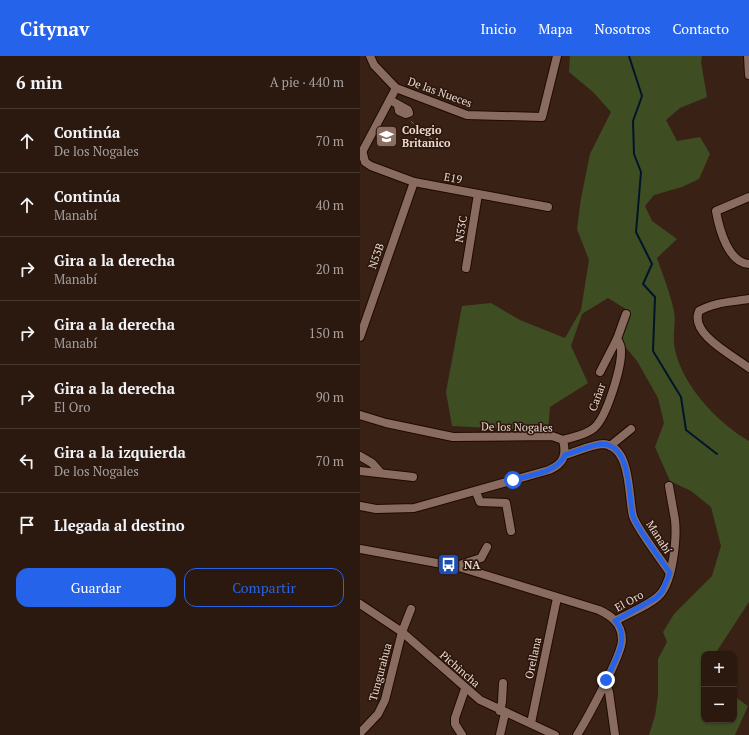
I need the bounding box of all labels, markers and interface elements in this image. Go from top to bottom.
text: Citynav [20,16,89,41]
text: Inicio [480,19,516,38]
text: Mapa [538,19,573,38]
text: Nosotros [595,19,651,38]
text: Contacto [673,19,729,38]
text: 6 min [16,71,63,94]
text: A pie · 440 m [270,73,344,91]
street label: De las Nueces [406,74,474,110]
text: Continúa [54,122,120,142]
school or university icon: Colegio Britanico [374,123,400,149]
place label: Colegio Britanico [402,123,451,150]
icon: ahead [16,130,38,152]
text: 70 m [316,132,344,150]
text: De los Nogales [54,142,139,160]
street label: E19 [443,169,463,187]
text: Continúa [54,186,120,206]
icon: ahead [16,194,38,216]
text: 40 m [316,196,344,214]
text: Manabí [54,206,97,224]
street label: N53C [452,215,470,243]
street label: N53B [365,241,387,271]
text: Gira a la derecha [54,250,175,270]
icon: right [16,258,38,280]
text: 20 m [316,260,344,278]
text: Manabí [54,270,97,288]
text: Gira a la derecha [54,314,175,334]
icon: right [16,322,38,344]
text: 150 m [309,324,344,342]
text: Manabí [54,334,97,352]
text: Gira a la derecha [54,378,175,398]
street label: Cañar [585,380,609,413]
icon: right [16,386,38,408]
text: 90 m [316,388,344,406]
text: El Oro [54,398,90,416]
street label: De los Nogales [481,419,553,435]
text: Gira a la izquierda [54,442,186,462]
icon: left [16,450,38,472]
text: 70 m [316,452,344,470]
text: De los Nogales [54,462,139,480]
route start [504,471,522,489]
icon: arrive [16,514,38,536]
text: Llegada al destino [54,515,185,535]
street label: Manabí [643,518,675,557]
bus stop icon: NA [436,552,462,578]
place label: NA [464,558,481,572]
button: Guardar [16,568,176,607]
button: Compartir [184,568,344,607]
street label: El Oro [612,587,646,615]
street label: Orellana [522,635,544,680]
street label: Tungurahua [366,641,395,703]
street label: Pichincha [437,648,483,690]
map controls [701,651,737,723]
button: + [701,651,737,687]
route end [597,671,615,689]
button: − [701,687,737,723]

